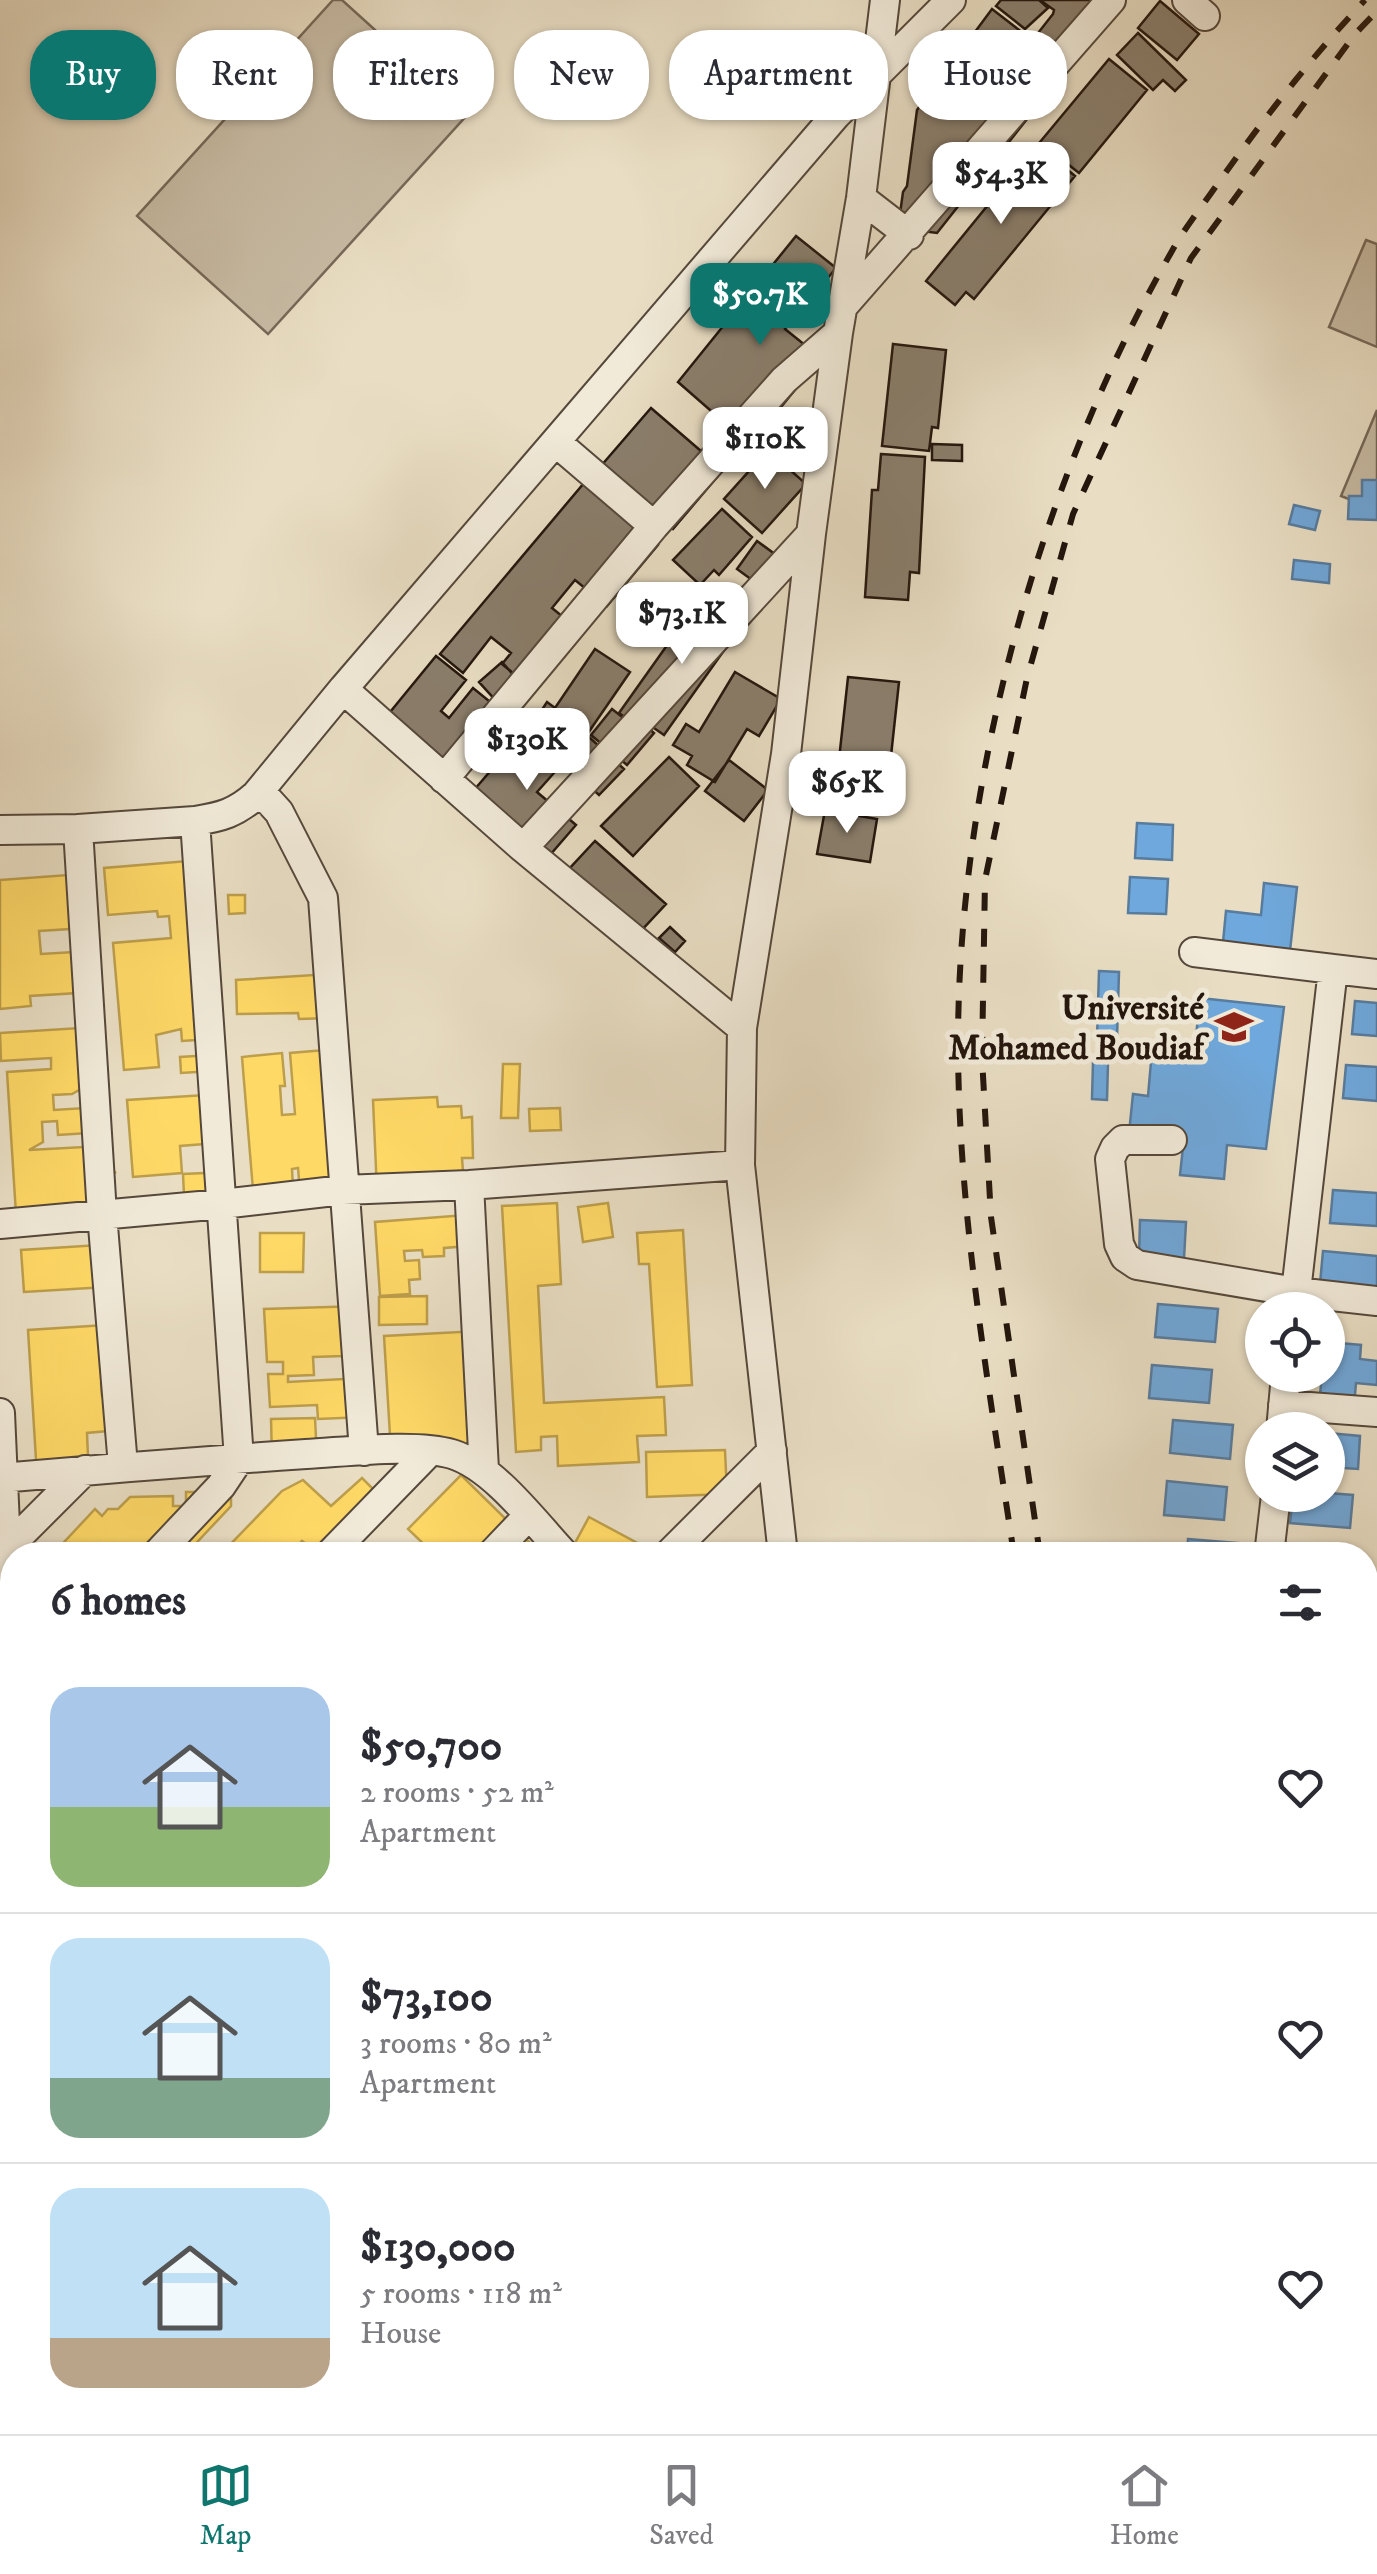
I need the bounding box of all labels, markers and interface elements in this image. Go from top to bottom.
chip: Buy [30,30,156,120]
chip: Rent [176,30,313,120]
chip: Filters [333,30,494,120]
chip: New [514,30,649,120]
chip: Apartment [669,30,888,120]
chip: House [908,30,1067,120]
pin: $54.3K [920,142,1082,227]
text: $54.3K [955,154,1047,194]
pin: $50.7K [679,263,841,348]
text: $50.7K [712,275,808,315]
pin: $110K [695,407,835,492]
text: $110K [725,419,805,459]
pin: $73.1K [601,582,763,667]
text: $73.1K [638,594,726,634]
pin: $130K [457,708,597,793]
text: $130K [487,720,567,760]
pin: $65K [788,751,906,836]
text: $65K [811,763,883,803]
place label: Université Mohamed Boudiaf [948,987,1210,1071]
school or university icon: Université Mohamed Boudiaf [1213,1006,1255,1048]
map controls [1245,1292,1345,1512]
button: locate [1245,1292,1345,1392]
button: layers [1245,1412,1345,1512]
icon: filters [1273,1575,1328,1630]
text: 6 homes [50,1576,186,1628]
text: $50,700 [360,1721,502,1773]
icon: home [130,1727,250,1847]
icon: heart [1273,1760,1328,1815]
text: 2 rooms · 52 m² [360,1773,554,1813]
text: Apartment [360,1813,496,1853]
text: $73,100 [360,1972,493,2024]
icon: home [130,1978,250,2098]
icon: heart [1273,2011,1328,2066]
text: 3 rooms · 80 m² [360,2024,552,2064]
text: Apartment [360,2064,496,2104]
text: $130,000 [360,2222,516,2274]
icon: home [130,2228,250,2348]
icon: heart [1273,2261,1328,2316]
text: 5 rooms · 118 m² [360,2274,562,2314]
text: House [360,2314,441,2354]
tab: Map [198,2458,253,2553]
tab: Saved [649,2458,714,2553]
tab: Home [1110,2458,1179,2553]

